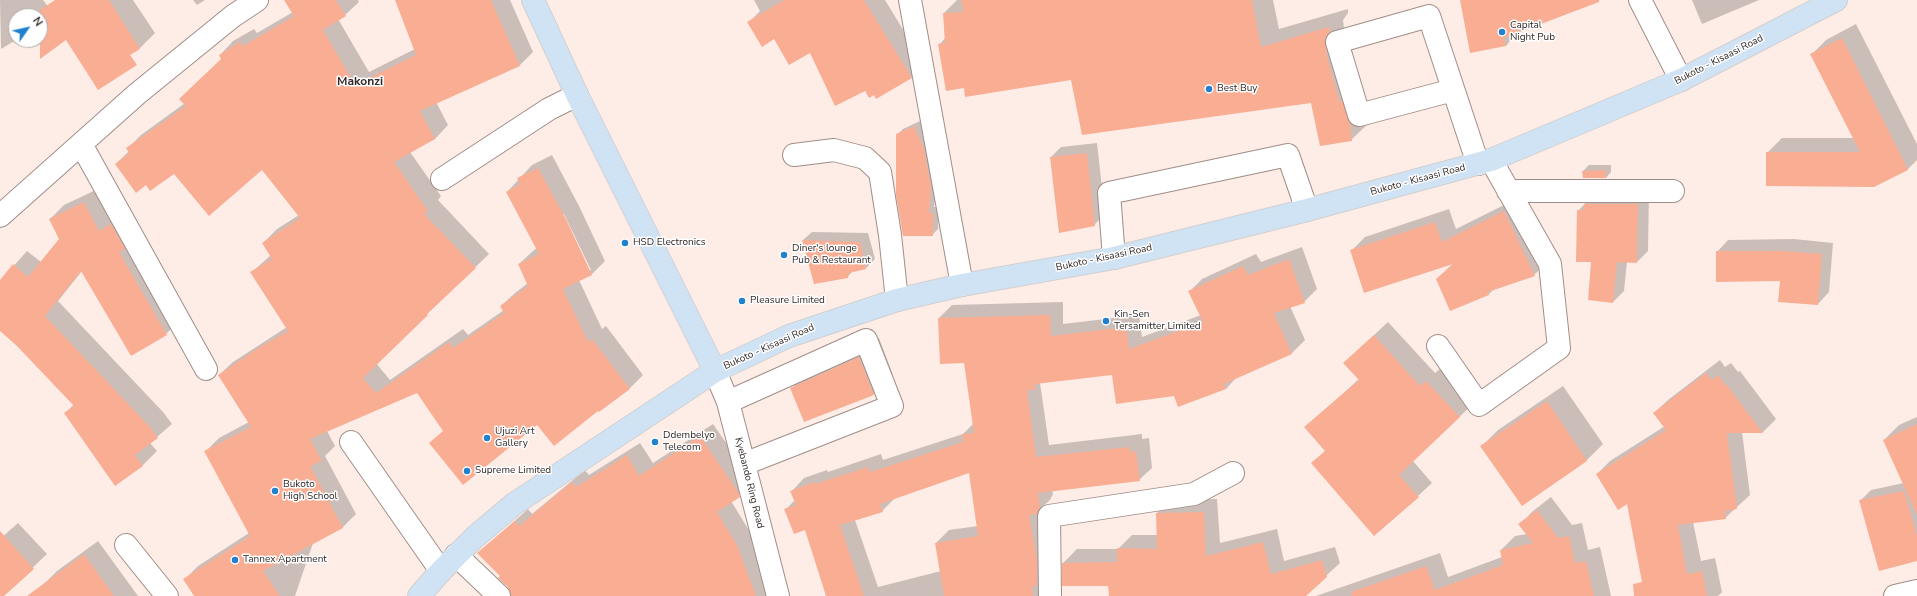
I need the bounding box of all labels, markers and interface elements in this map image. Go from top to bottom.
north arrow [8,8,48,48]
text: N [29,14,46,29]
place label: Capital Night Pub [1510,20,1555,44]
marker: Capital Night Pub [1497,27,1507,37]
street label: Bukoto - Kisaasi Road [1673,32,1765,88]
district label: Makonzi [337,75,383,89]
place label: Best Buy [1217,83,1257,95]
marker: Best Buy [1204,84,1214,94]
street label: Bukoto - Kisaasi Road [1369,162,1467,198]
place label: HSD Electronics [633,237,705,249]
marker: HSD Electronics [620,238,630,248]
street label: Bukoto - Kisaasi Road [1055,242,1153,274]
place label: Diner's lounge Pub & Restaurant [792,243,871,266]
marker: Diner's lounge Pub & Restaurant [779,250,789,260]
place label: Pleasure Limited [750,295,825,307]
marker: Pleasure Limited [737,296,747,306]
place label: Kin-Sen Tersamitter Limited [1114,309,1201,332]
marker: Kin-Sen Tersamitter Limited [1101,316,1111,326]
street label: Bukoto - Kisaasi Road [722,322,816,372]
place label: Ujuzi Art Gallery [495,426,534,450]
place label: Ddembelyo Telecom [663,430,715,454]
marker: Ujuzi Art Gallery [482,433,492,443]
street label: Kyebando Ring Road [732,436,766,530]
marker: Ddembelyo Telecom [650,437,660,447]
place label: Supreme Limited [475,465,551,477]
marker: Supreme Limited [462,466,472,476]
place label: Bukoto High School [283,479,338,502]
marker: Bukoto High School [270,486,280,496]
place label: Tannex Apartment [243,554,327,566]
marker: Tannex Apartment [230,555,240,565]

